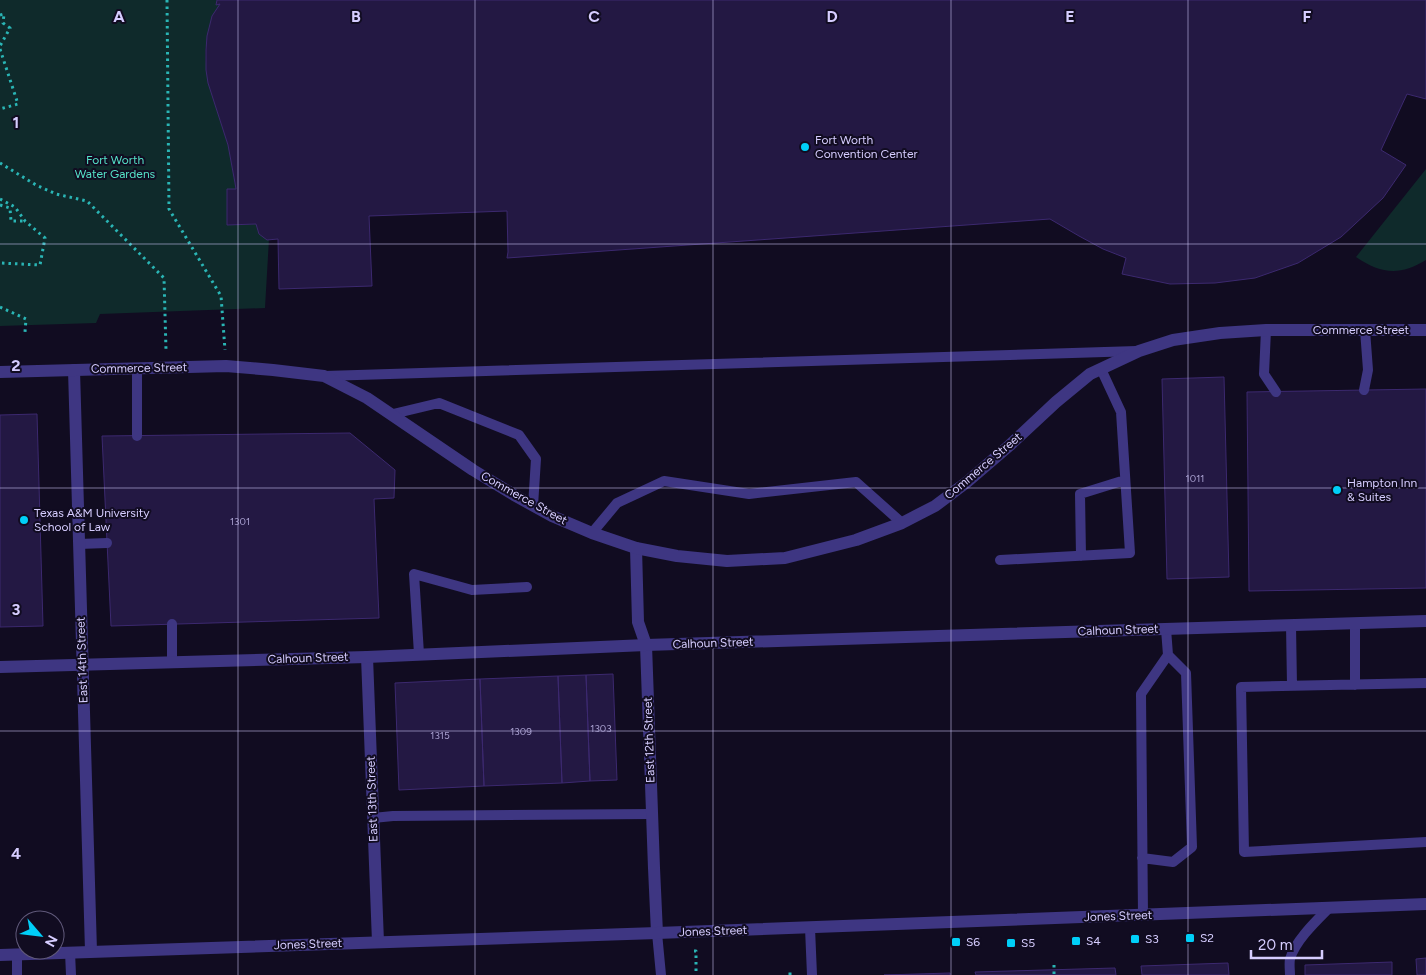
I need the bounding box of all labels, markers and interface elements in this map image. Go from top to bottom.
text: A [113,7,125,26]
text: B [351,7,361,26]
text: C [588,7,600,26]
text: D [826,7,838,26]
text: E [1065,7,1075,26]
text: F [1303,7,1312,26]
text: 1 [13,113,19,132]
place label: Fort Worth Convention Center [815,133,918,161]
marker: Fort Worth Convention Center [799,141,811,153]
park label: Fort Worth Water Gardens [75,153,156,181]
street label: Commerce Street [1313,323,1410,337]
text: 2 [11,356,21,375]
street label: Commerce Street [91,360,188,376]
street label: Commerce Street [942,429,1025,502]
street label: Commerce Street [479,469,570,528]
house number: 1011 [1186,472,1204,485]
place label: Hampton Inn & Suites [1347,476,1418,504]
marker: Hampton Inn & Suites [1331,484,1343,496]
place label: Texas A&M University School of Law [34,506,150,534]
marker: Texas A&M University School of Law [18,514,30,526]
house number: 1301 [230,515,250,528]
text: 3 [12,600,21,619]
street label: East 14th Street [73,616,91,703]
street label: Calhoun Street [1077,622,1159,638]
street label: Calhoun Street [672,635,754,651]
street label: Calhoun Street [267,650,349,666]
street label: East 12th Street [640,696,657,783]
house number: 1303 [590,722,612,735]
house number: 1309 [510,725,532,738]
house number: 1315 [430,729,450,742]
street label: East 13th Street [363,756,380,842]
text: 4 [11,844,21,863]
street label: Jones Street [1084,908,1153,924]
north arrow [15,910,65,960]
street label: Jones Street [679,923,748,939]
scale bar [1251,928,1322,960]
place label: S2 [1200,931,1214,945]
text: N [41,932,61,950]
place label: S3 [1145,932,1159,946]
marker: S2 [1184,932,1196,944]
marker: S3 [1129,933,1141,945]
place label: S4 [1086,934,1101,948]
place label: S6 [966,935,980,949]
marker: S4 [1070,935,1082,947]
street label: Jones Street [274,936,343,952]
marker: S6 [950,936,962,948]
place label: S5 [1021,936,1035,950]
text: 20 m [1258,936,1292,954]
marker: S5 [1005,937,1017,949]

